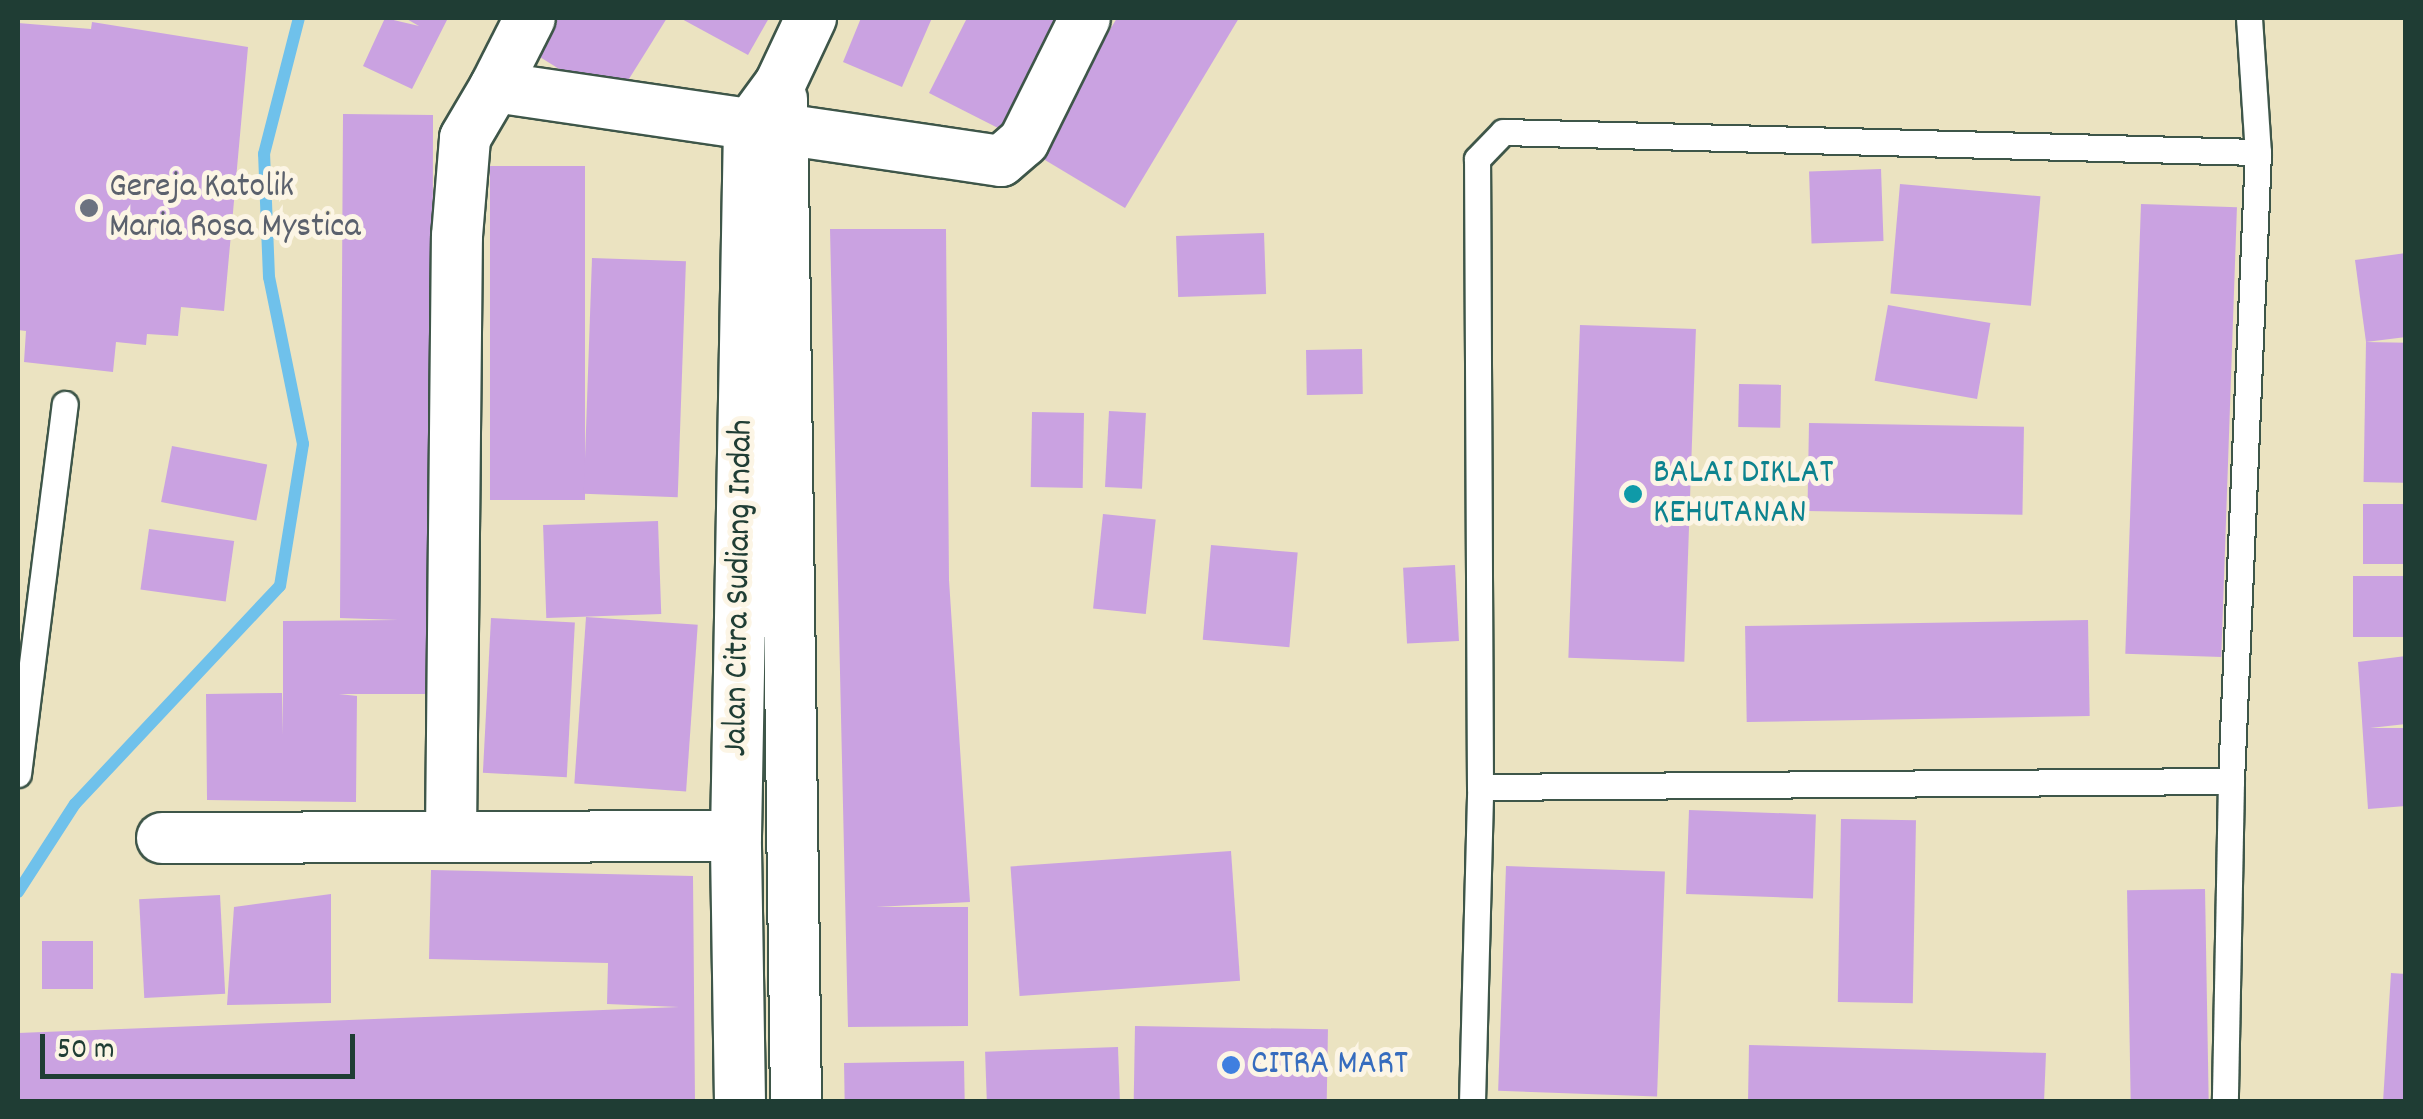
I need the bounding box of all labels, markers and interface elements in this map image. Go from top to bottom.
place label: Gereja Katolik Maria Rosa Mystica [109,167,361,249]
marker: Gereja Katolik Maria Rosa Mystica [78,197,100,219]
street label: Jalan Citra Sudiang Indah [716,419,764,757]
place label: BALAI DIKLAT KEHUTANAN [1653,453,1833,535]
marker: BALAI DIKLAT KEHUTANAN [1622,483,1644,505]
scale bar [45,1014,360,1076]
text: 50 m [57,1030,115,1073]
place label: CITRA MART [1251,1044,1408,1086]
marker: CITRA MART [1220,1054,1242,1076]

